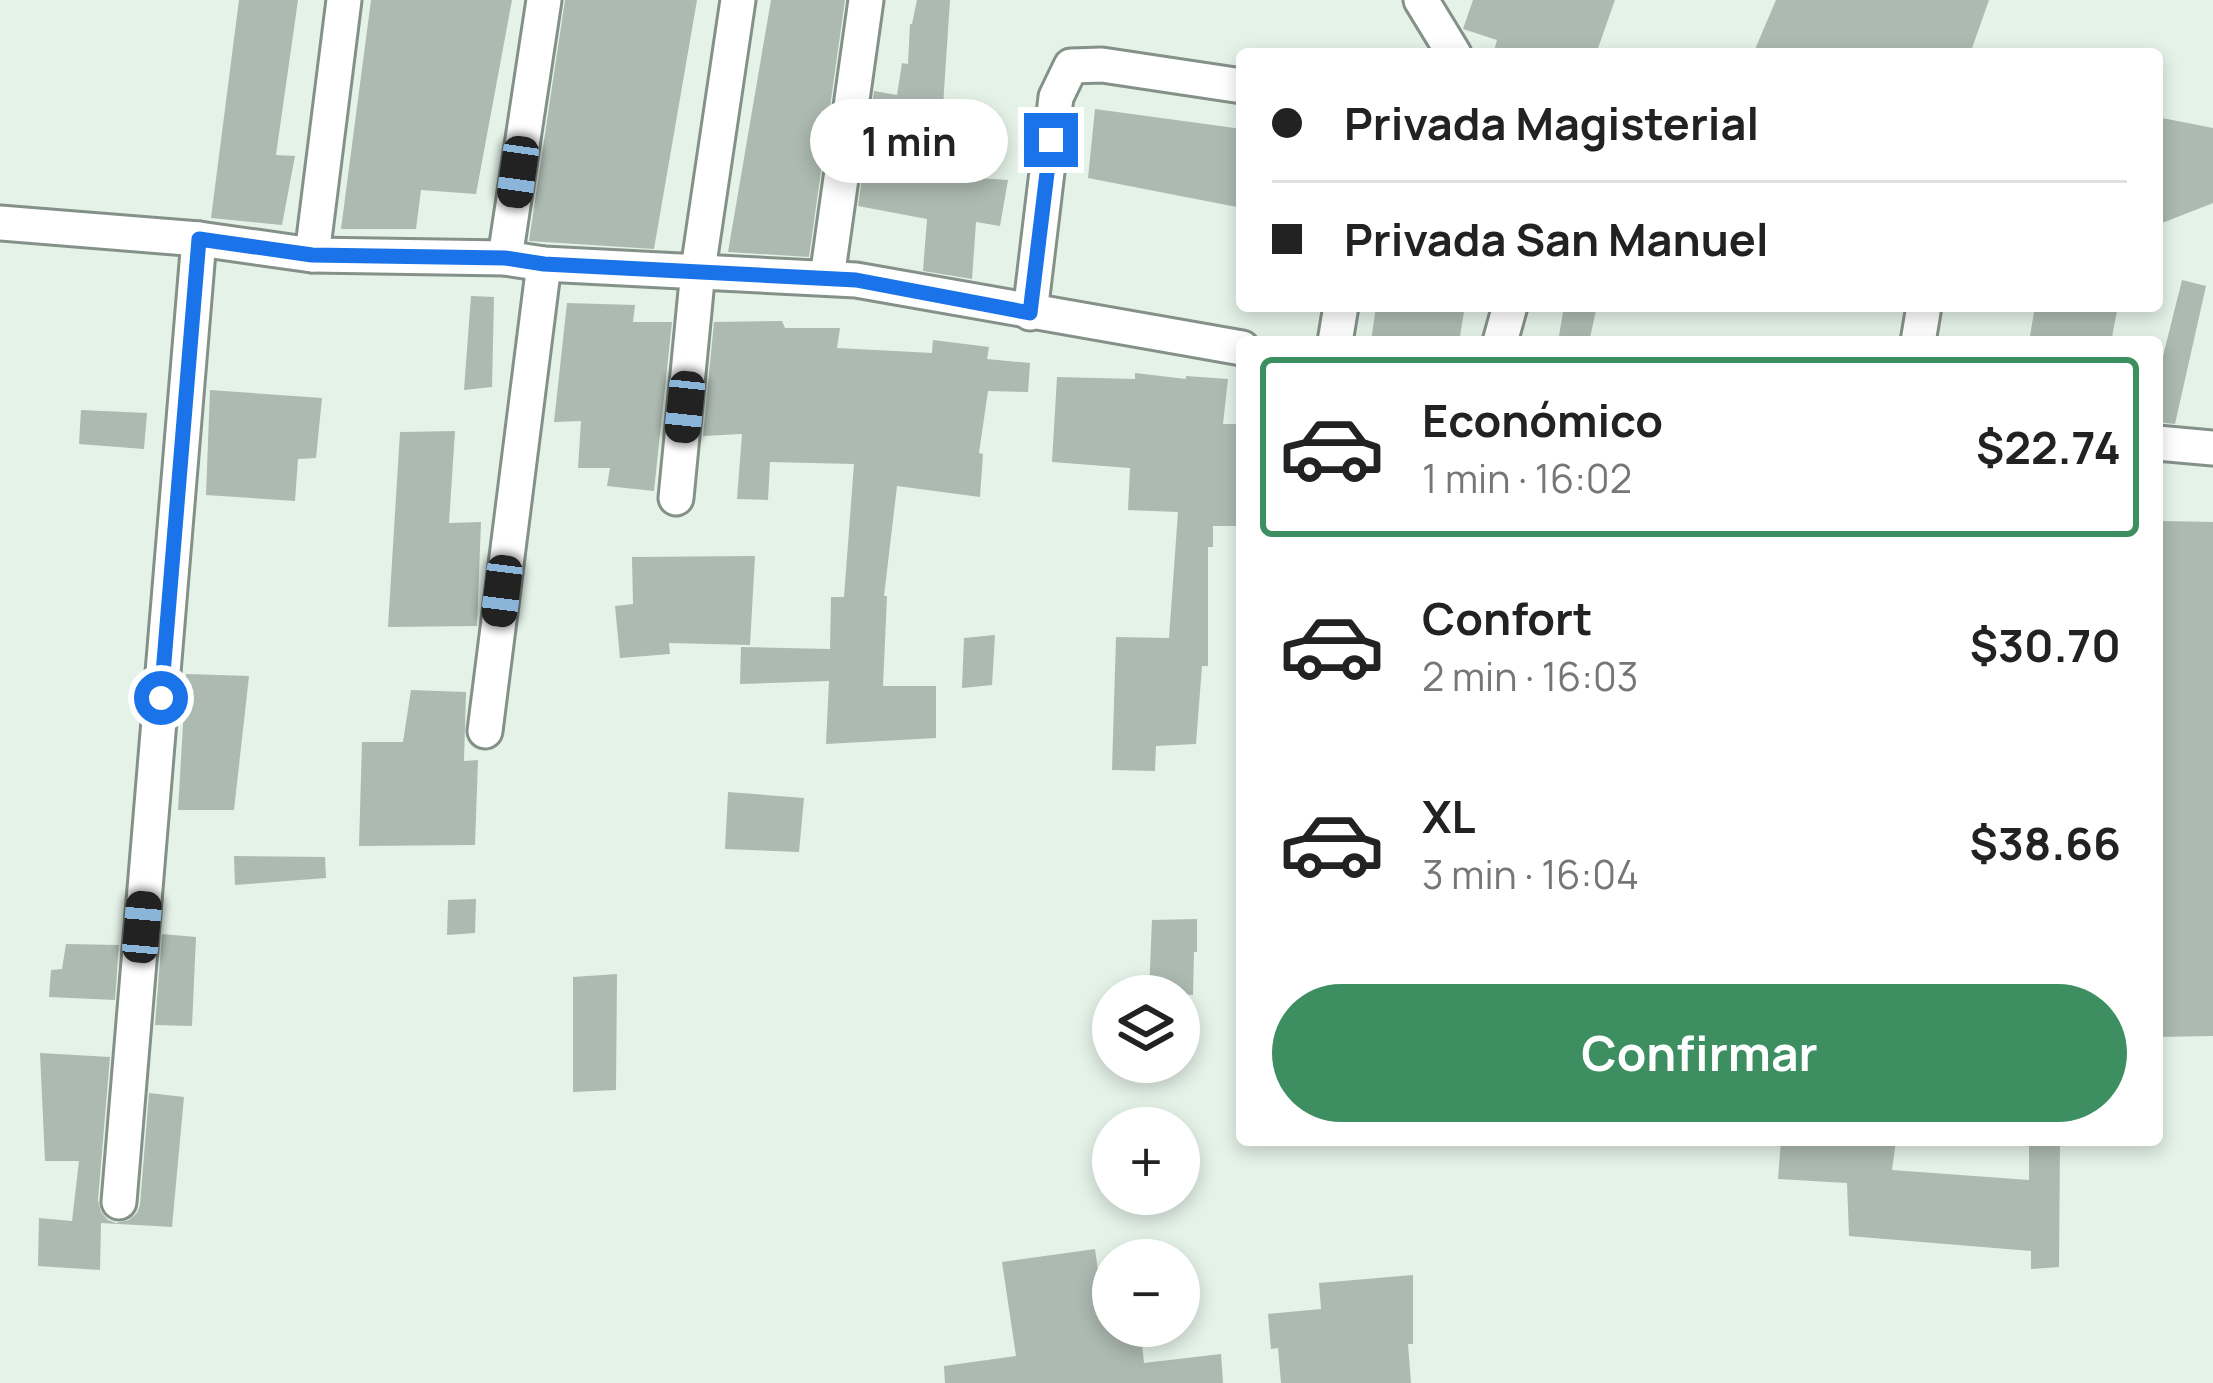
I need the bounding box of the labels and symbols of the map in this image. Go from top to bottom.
callout: 1 min [811,98,1009,182]
route end [1024,113,1078,167]
car [495,134,541,210]
car [663,369,707,445]
car [480,553,524,629]
route start [134,671,188,725]
car [121,890,163,964]

